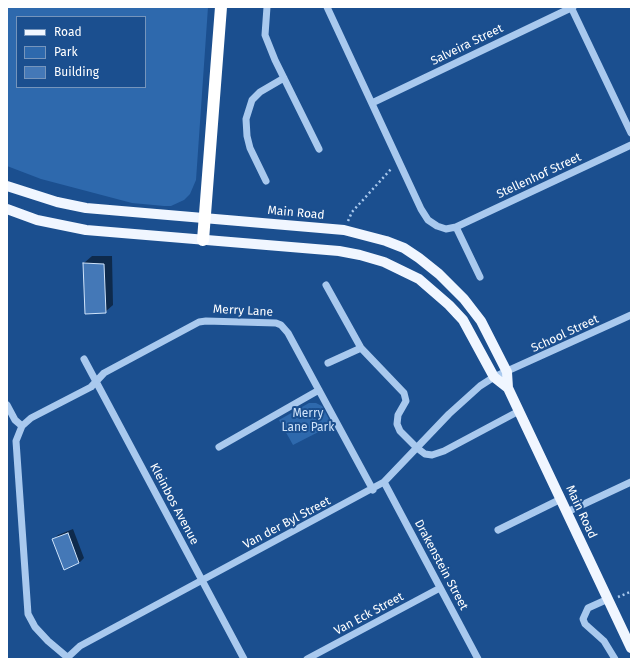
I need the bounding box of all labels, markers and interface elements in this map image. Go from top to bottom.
legend [16,16,146,88]
street label: Salveira Street [429,21,505,69]
text: Road [54,25,82,39]
text: Park [54,45,78,59]
text: Building [54,65,99,79]
street label: Stellenhof Street [494,150,584,202]
street label: Main Road [267,203,325,223]
street label: Merry Lane [213,302,273,320]
street label: School Street [529,312,601,356]
park label: Merry Lane Park [282,407,334,435]
street label: Kleinbos Avenue [146,461,202,547]
street label: Main Road [562,483,600,541]
street label: Van der Byl Street [241,494,333,552]
street label: Drakenstein Street [411,517,471,613]
street label: Van Eck Street [332,590,406,638]

